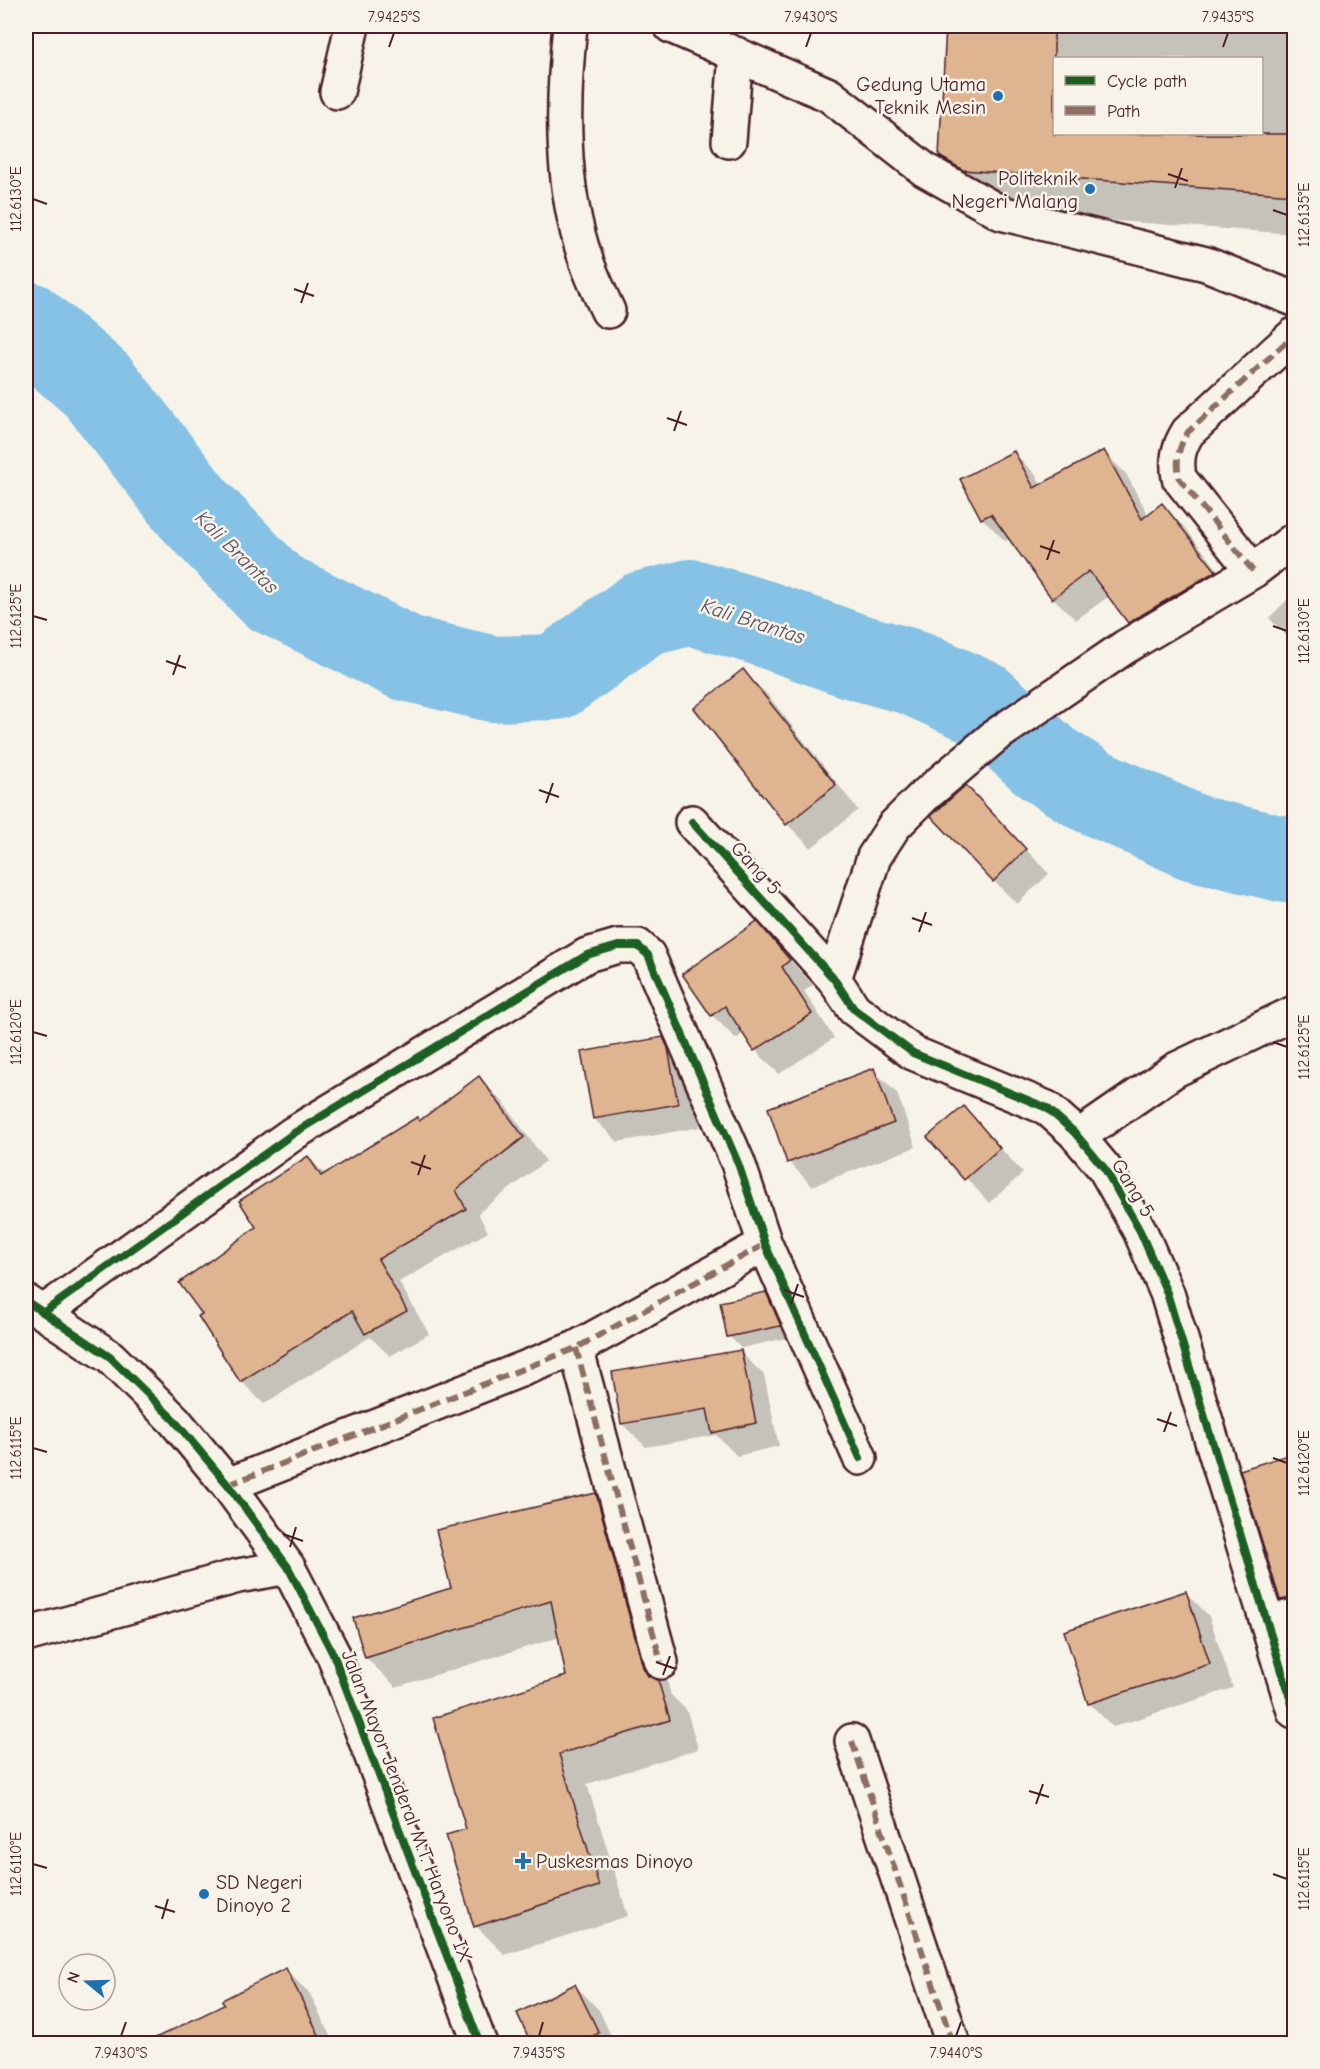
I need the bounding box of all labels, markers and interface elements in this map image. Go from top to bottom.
text: 7.9425°S [368,8,420,26]
text: 7.9430°S [784,8,838,26]
text: 7.9435°S [1202,8,1254,26]
legend [1053,57,1263,135]
text: Cycle path [1107,71,1187,92]
place label: Gedung Utama Teknik Mesin [856,73,986,119]
marker: Gedung Utama Teknik Mesin [991,89,1005,103]
text: Path [1107,101,1140,122]
text: 112.6130°E [7,166,25,232]
place label: Politeknik Negeri Malang [952,167,1078,213]
marker: Politeknik Negeri Malang [1083,182,1097,196]
text: 112.6135°E [1295,183,1313,247]
water label: Kali Brantas [190,505,284,599]
text: 112.6125°E [7,584,25,648]
water label: Kali Brantas [698,593,808,649]
text: 112.6130°E [1295,598,1313,664]
street label: Gang 5 [726,837,786,899]
text: 112.6120°E [7,999,25,1065]
text: 112.6125°E [1295,1015,1313,1079]
street label: Gang 5 [1107,1155,1159,1221]
text: 112.6115°E [7,1417,25,1479]
text: 112.6120°E [1295,1430,1313,1496]
street label: Jalan Mayor Jenderal M.T. Haryono IX [337,1647,477,1965]
text: 112.6110°E [7,1832,25,1896]
text: 112.6115°E [1295,1848,1313,1910]
place label: Puskesmas Dinoyo [536,1850,693,1873]
marker: Puskesmas Dinoyo [514,1852,532,1870]
place label: SD Negeri Dinoyo 2 [216,1871,303,1917]
marker: SD Negeri Dinoyo 2 [197,1887,211,1901]
north arrow [57,1952,117,2012]
text: N [64,1970,84,1985]
text: 7.9430°S [94,2044,148,2062]
text: 7.9435°S [513,2044,565,2062]
text: 7.9440°S [930,2044,983,2062]

